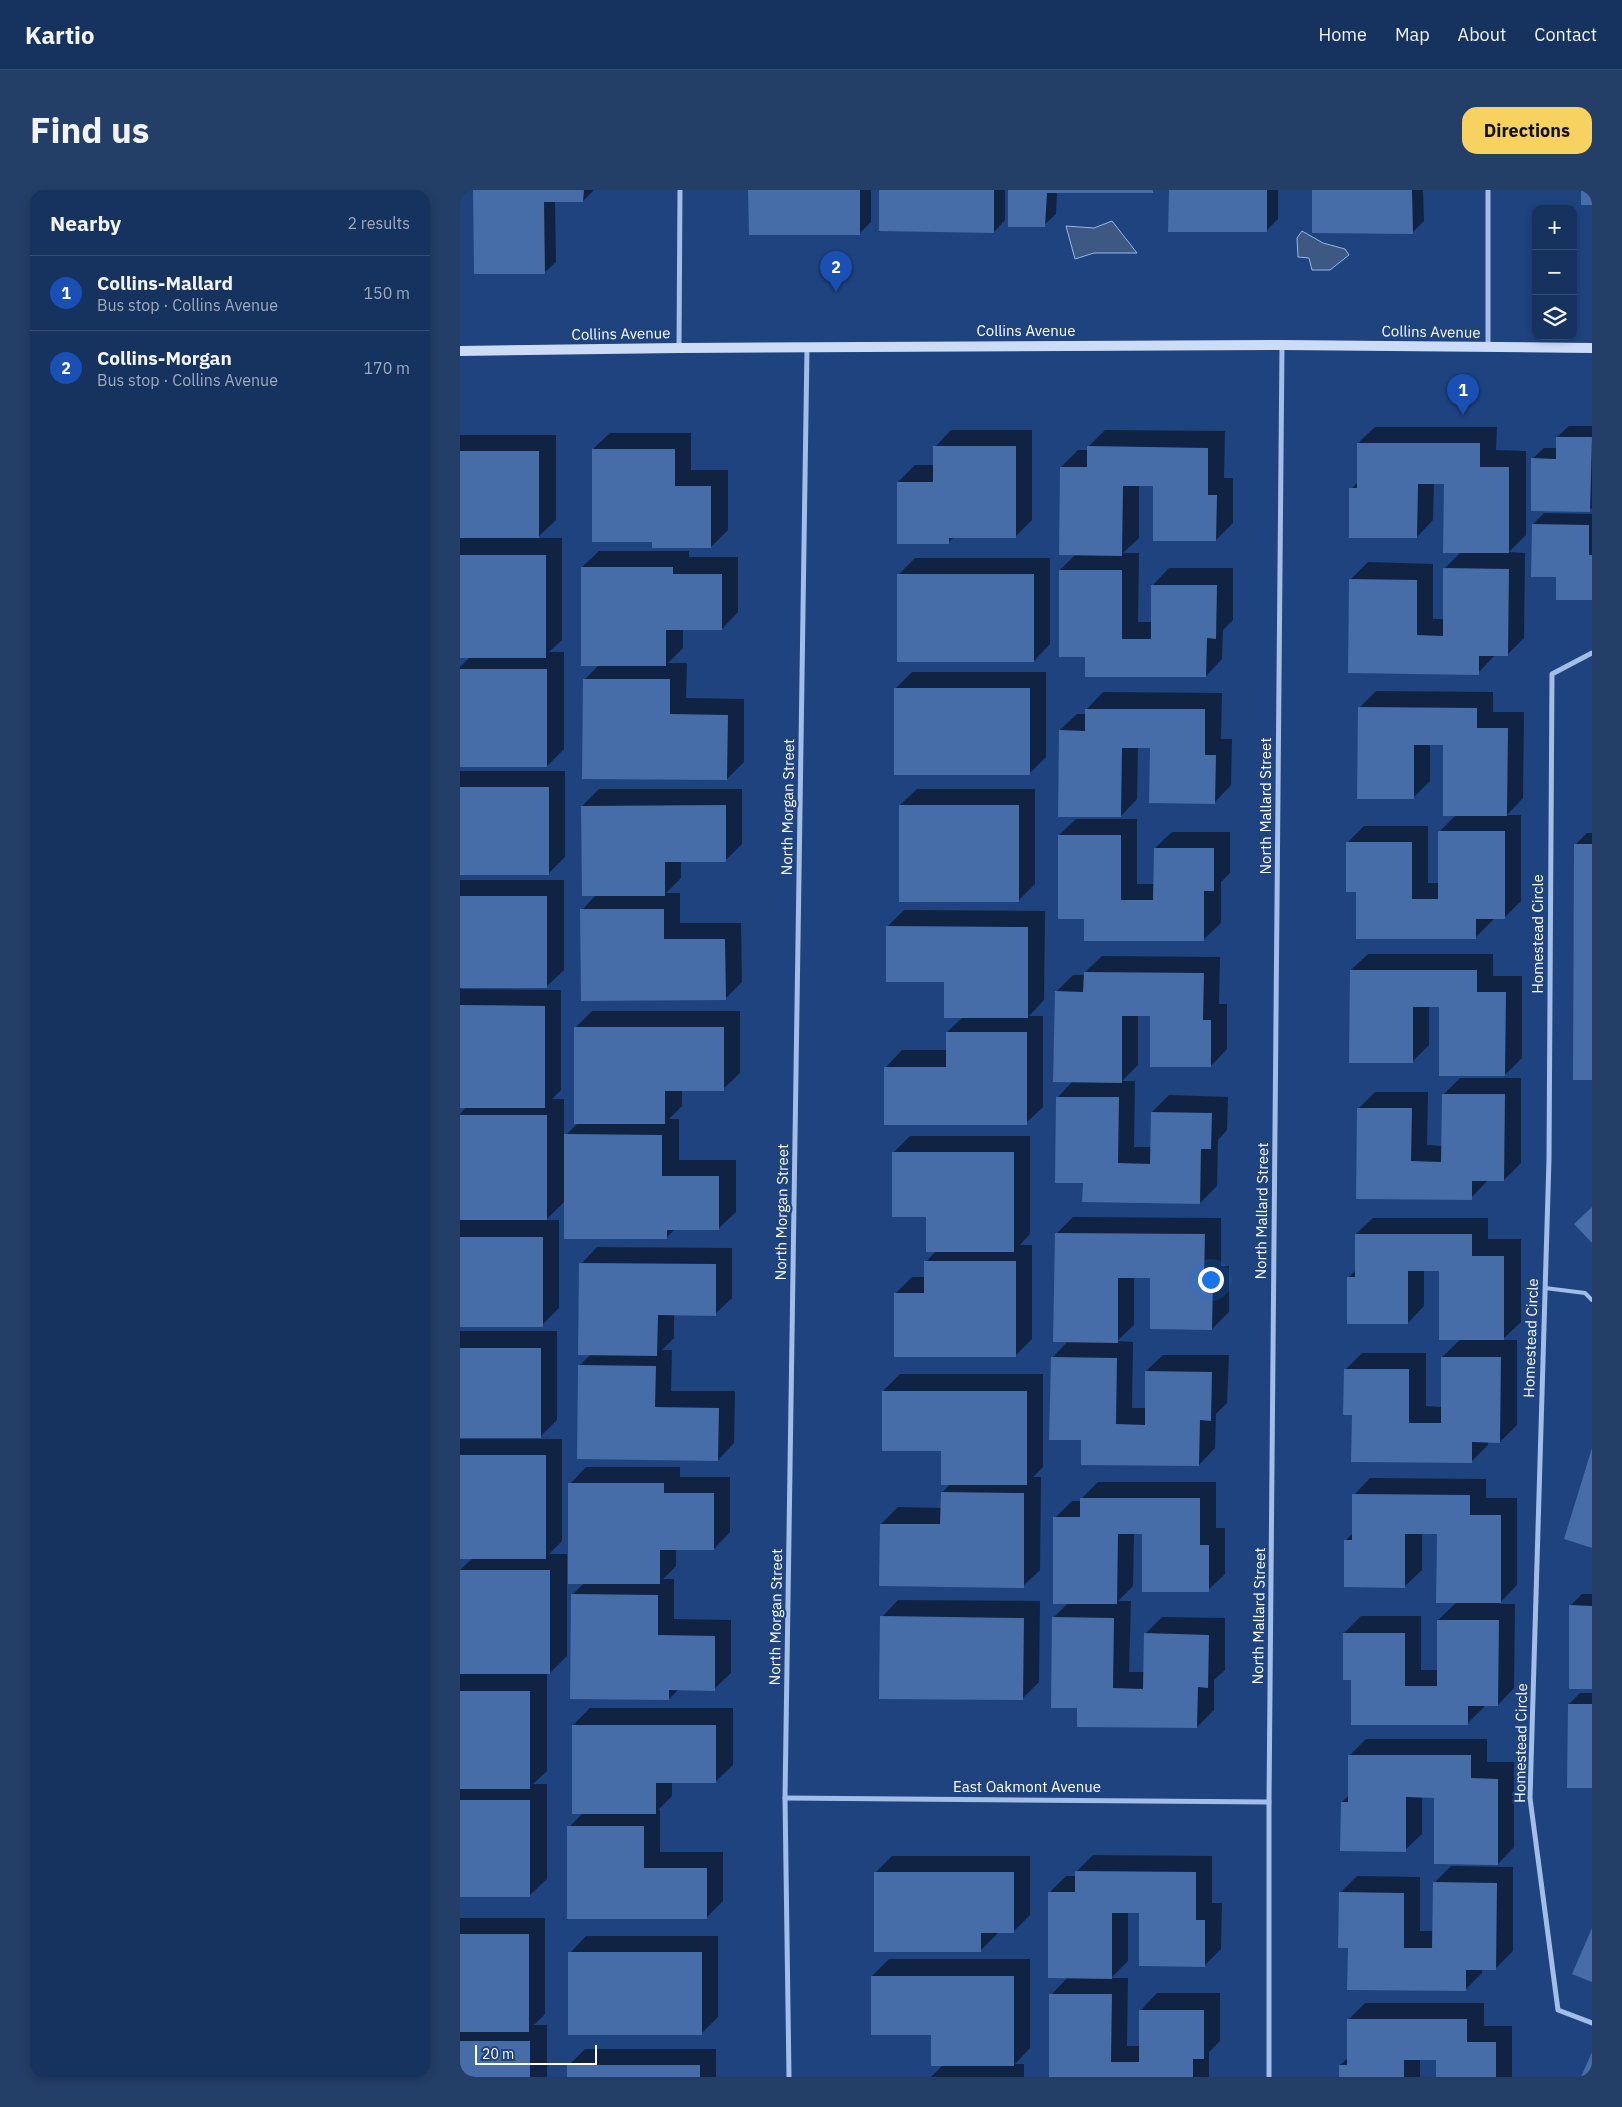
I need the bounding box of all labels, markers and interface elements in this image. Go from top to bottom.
text: Kartio [25,19,95,51]
text: Home [1319,23,1367,46]
text: Map [1395,23,1430,46]
text: About [1458,23,1506,46]
text: Contact [1534,23,1597,46]
text: Find us [30,107,149,153]
button: Directions [1462,107,1592,154]
map controls [1532,205,1577,340]
button: + [1532,205,1577,250]
text: Nearby [50,209,121,237]
text: 2 results [347,213,410,233]
button: − [1532,250,1577,295]
pin: 2 [820,251,852,292]
text: Collins-Mallard [97,271,233,295]
text: 1 [61,283,71,303]
text: 150 m [363,283,410,303]
text: Bus stop · Collins Avenue [97,295,278,315]
button: layers [1532,295,1577,340]
street label: Collins Avenue [976,321,1076,340]
street label: Collins Avenue [1381,321,1481,342]
street label: Collins Avenue [571,323,671,344]
text: Collins-Morgan [97,346,232,370]
text: 2 [61,358,71,378]
text: 170 m [363,358,410,378]
text: Bus stop · Collins Avenue [97,370,278,390]
pin: 1 [1447,374,1479,415]
street label: North Morgan Street [777,738,798,876]
street label: North Mallard Street [1256,738,1275,874]
street label: Homestead Circle [1528,874,1547,994]
street label: North Mallard Street [1251,1142,1272,1280]
street label: North Morgan Street [771,1143,792,1281]
your location [1198,1267,1224,1293]
street label: Homestead Circle [1519,1278,1542,1398]
street label: North Mallard Street [1248,1547,1269,1685]
street label: North Morgan Street [765,1548,786,1686]
street label: Homestead Circle [1510,1683,1531,1803]
street label: East Oakmont Avenue [953,1777,1101,1796]
scale bar [475,2042,598,2065]
text: 20 m [482,2045,514,2063]

